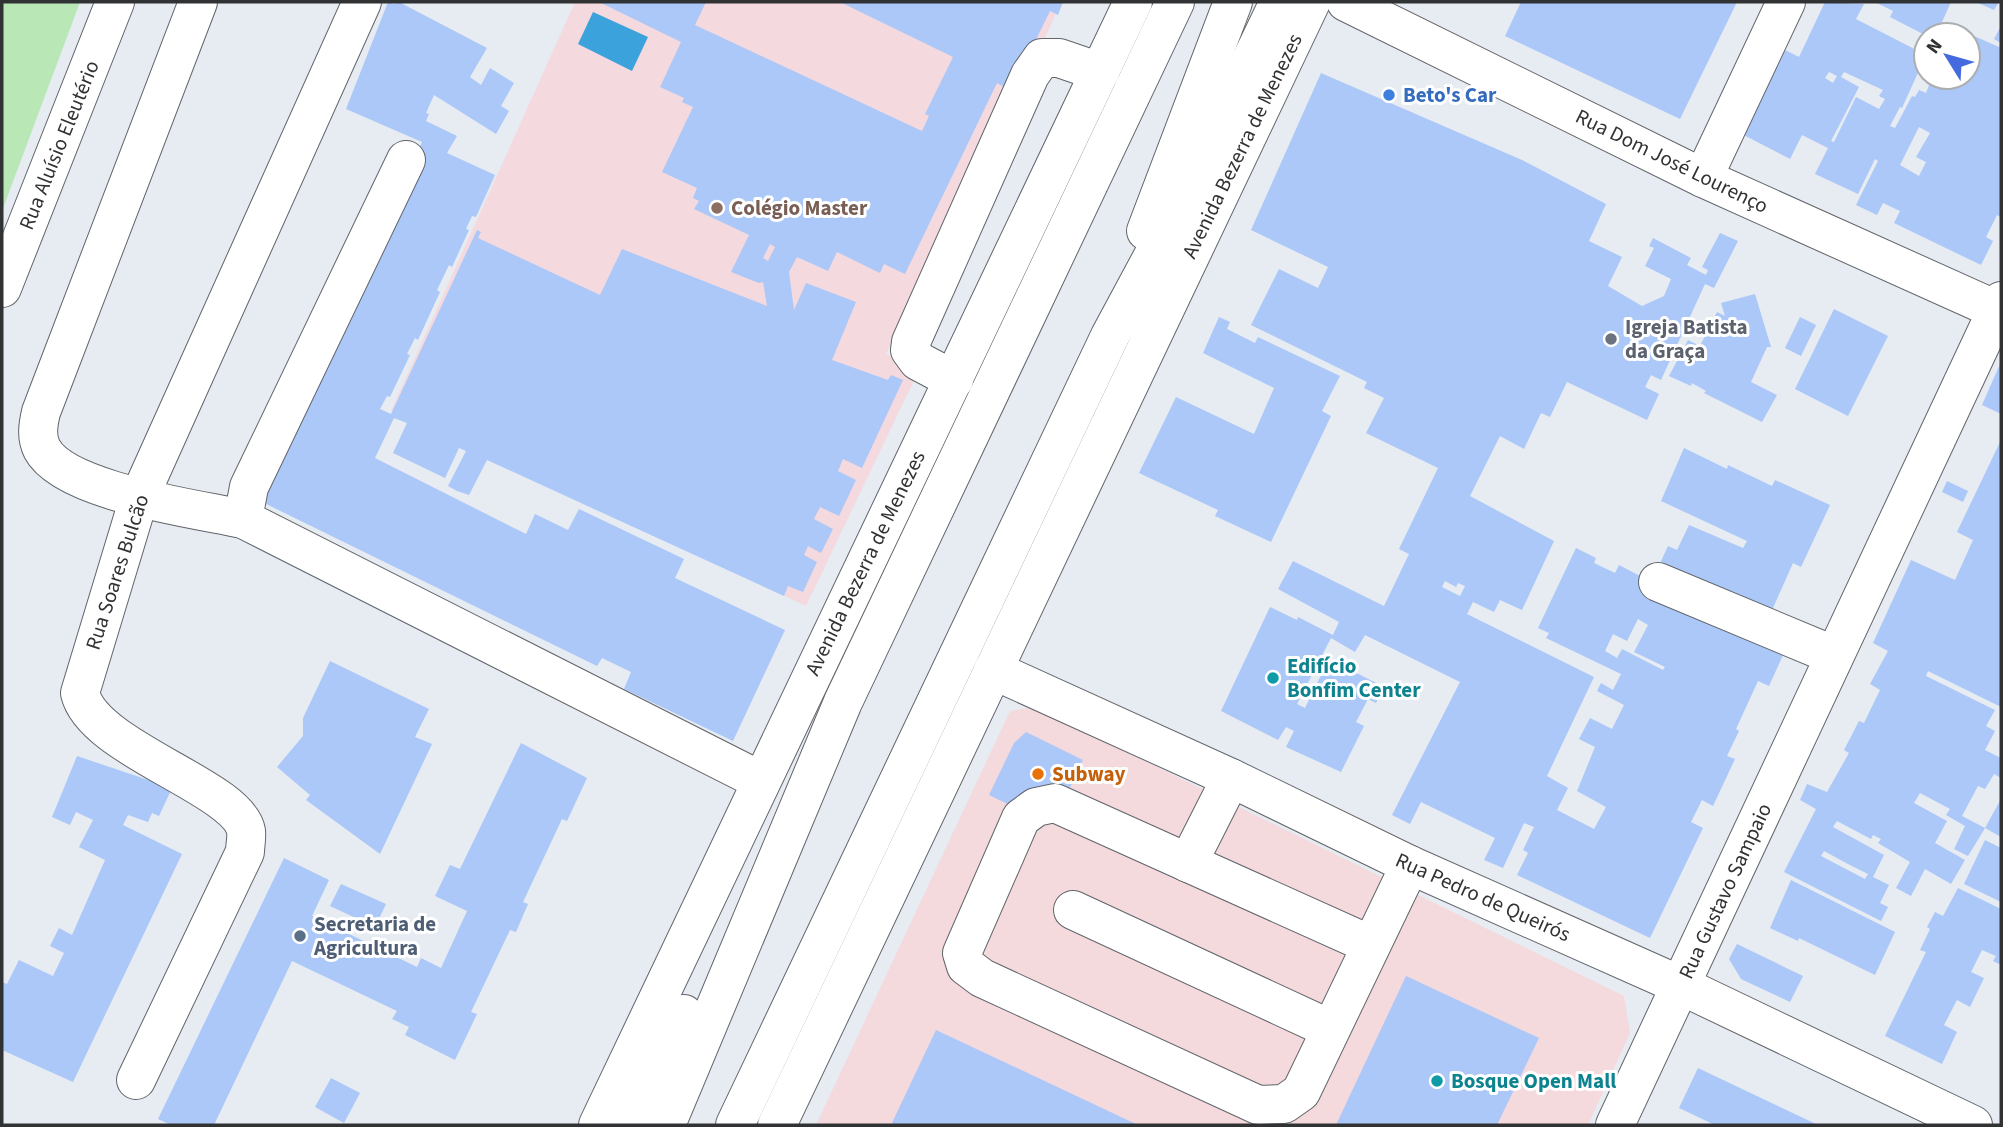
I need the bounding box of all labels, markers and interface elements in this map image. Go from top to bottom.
north arrow [1912,21,1982,91]
street label: Avenida Bezerra de Menezes [1174,28,1310,264]
text: N [1920,33,1949,60]
street label: Rua Aluísio Eleutério [11,56,107,234]
place label: Beto's Car [1403,80,1497,110]
marker: Beto's Car [1381,87,1397,103]
street label: Rua Dom José Lourenço [1571,101,1773,221]
place label: Colégio Master [731,193,868,223]
marker: Colégio Master [709,200,725,216]
place label: Igreja Batista da Graça [1625,312,1747,366]
marker: Igreja Batista da Graça [1603,331,1619,347]
street label: Avenida Bezerra de Menezes [797,445,933,681]
street label: Rua Soares Bulcão [78,490,156,654]
place label: Edifício Bonfim Center [1287,651,1421,705]
marker: Edifício Bonfim Center [1265,670,1281,686]
place label: Subway [1052,759,1126,789]
marker: Subway [1030,766,1046,782]
street label: Rua Gustavo Sampaio [1671,798,1779,984]
street label: Rua Pedro de Queirós [1391,845,1575,949]
place label: Secretaria de Agricultura [313,909,436,963]
marker: Secretaria de Agricultura [292,928,308,944]
place label: Bosque Open Mall [1451,1066,1616,1096]
marker: Bosque Open Mall [1429,1073,1445,1089]

